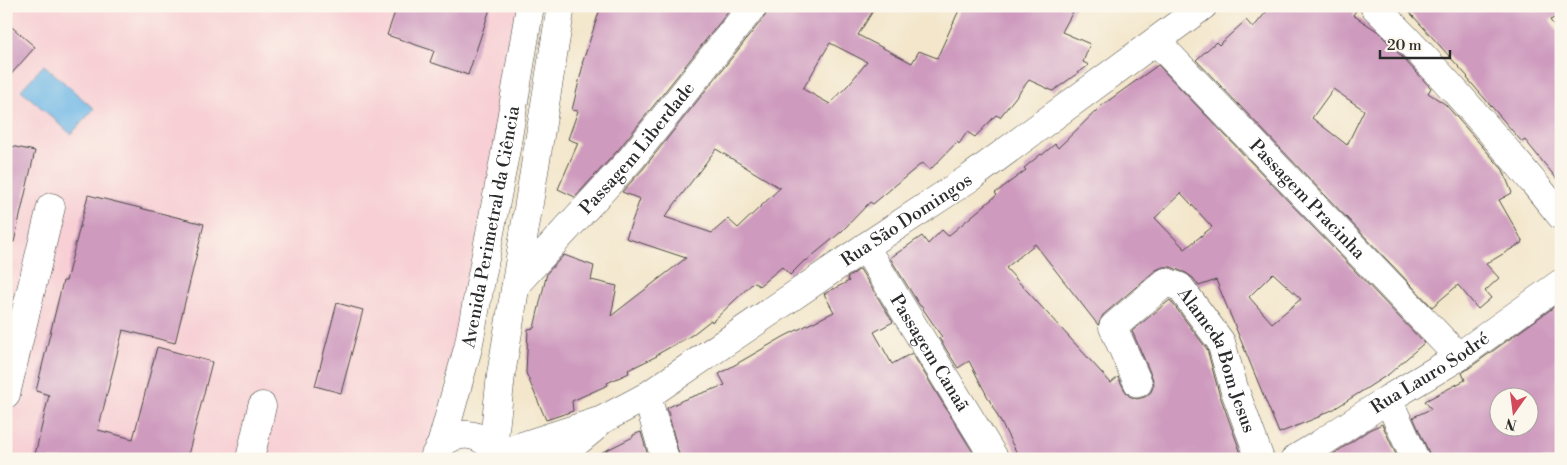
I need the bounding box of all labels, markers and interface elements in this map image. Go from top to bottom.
scale bar [1380,28,1450,60]
text: 20 m [1387,36,1422,55]
street label: Passagem Liberdade [575,77,700,220]
street label: Avenida Perimetral da Ciência [457,103,525,351]
street label: Passagem Pracinha [1244,134,1371,265]
street label: Rua São Domingos [837,168,977,272]
street label: Alameda Bom Jesus [1172,282,1260,436]
street label: Passagem Canaã [885,290,975,417]
street label: Rua Lauro Sodré [1366,327,1494,419]
north arrow [1490,388,1540,438]
text: N [1504,414,1519,434]

